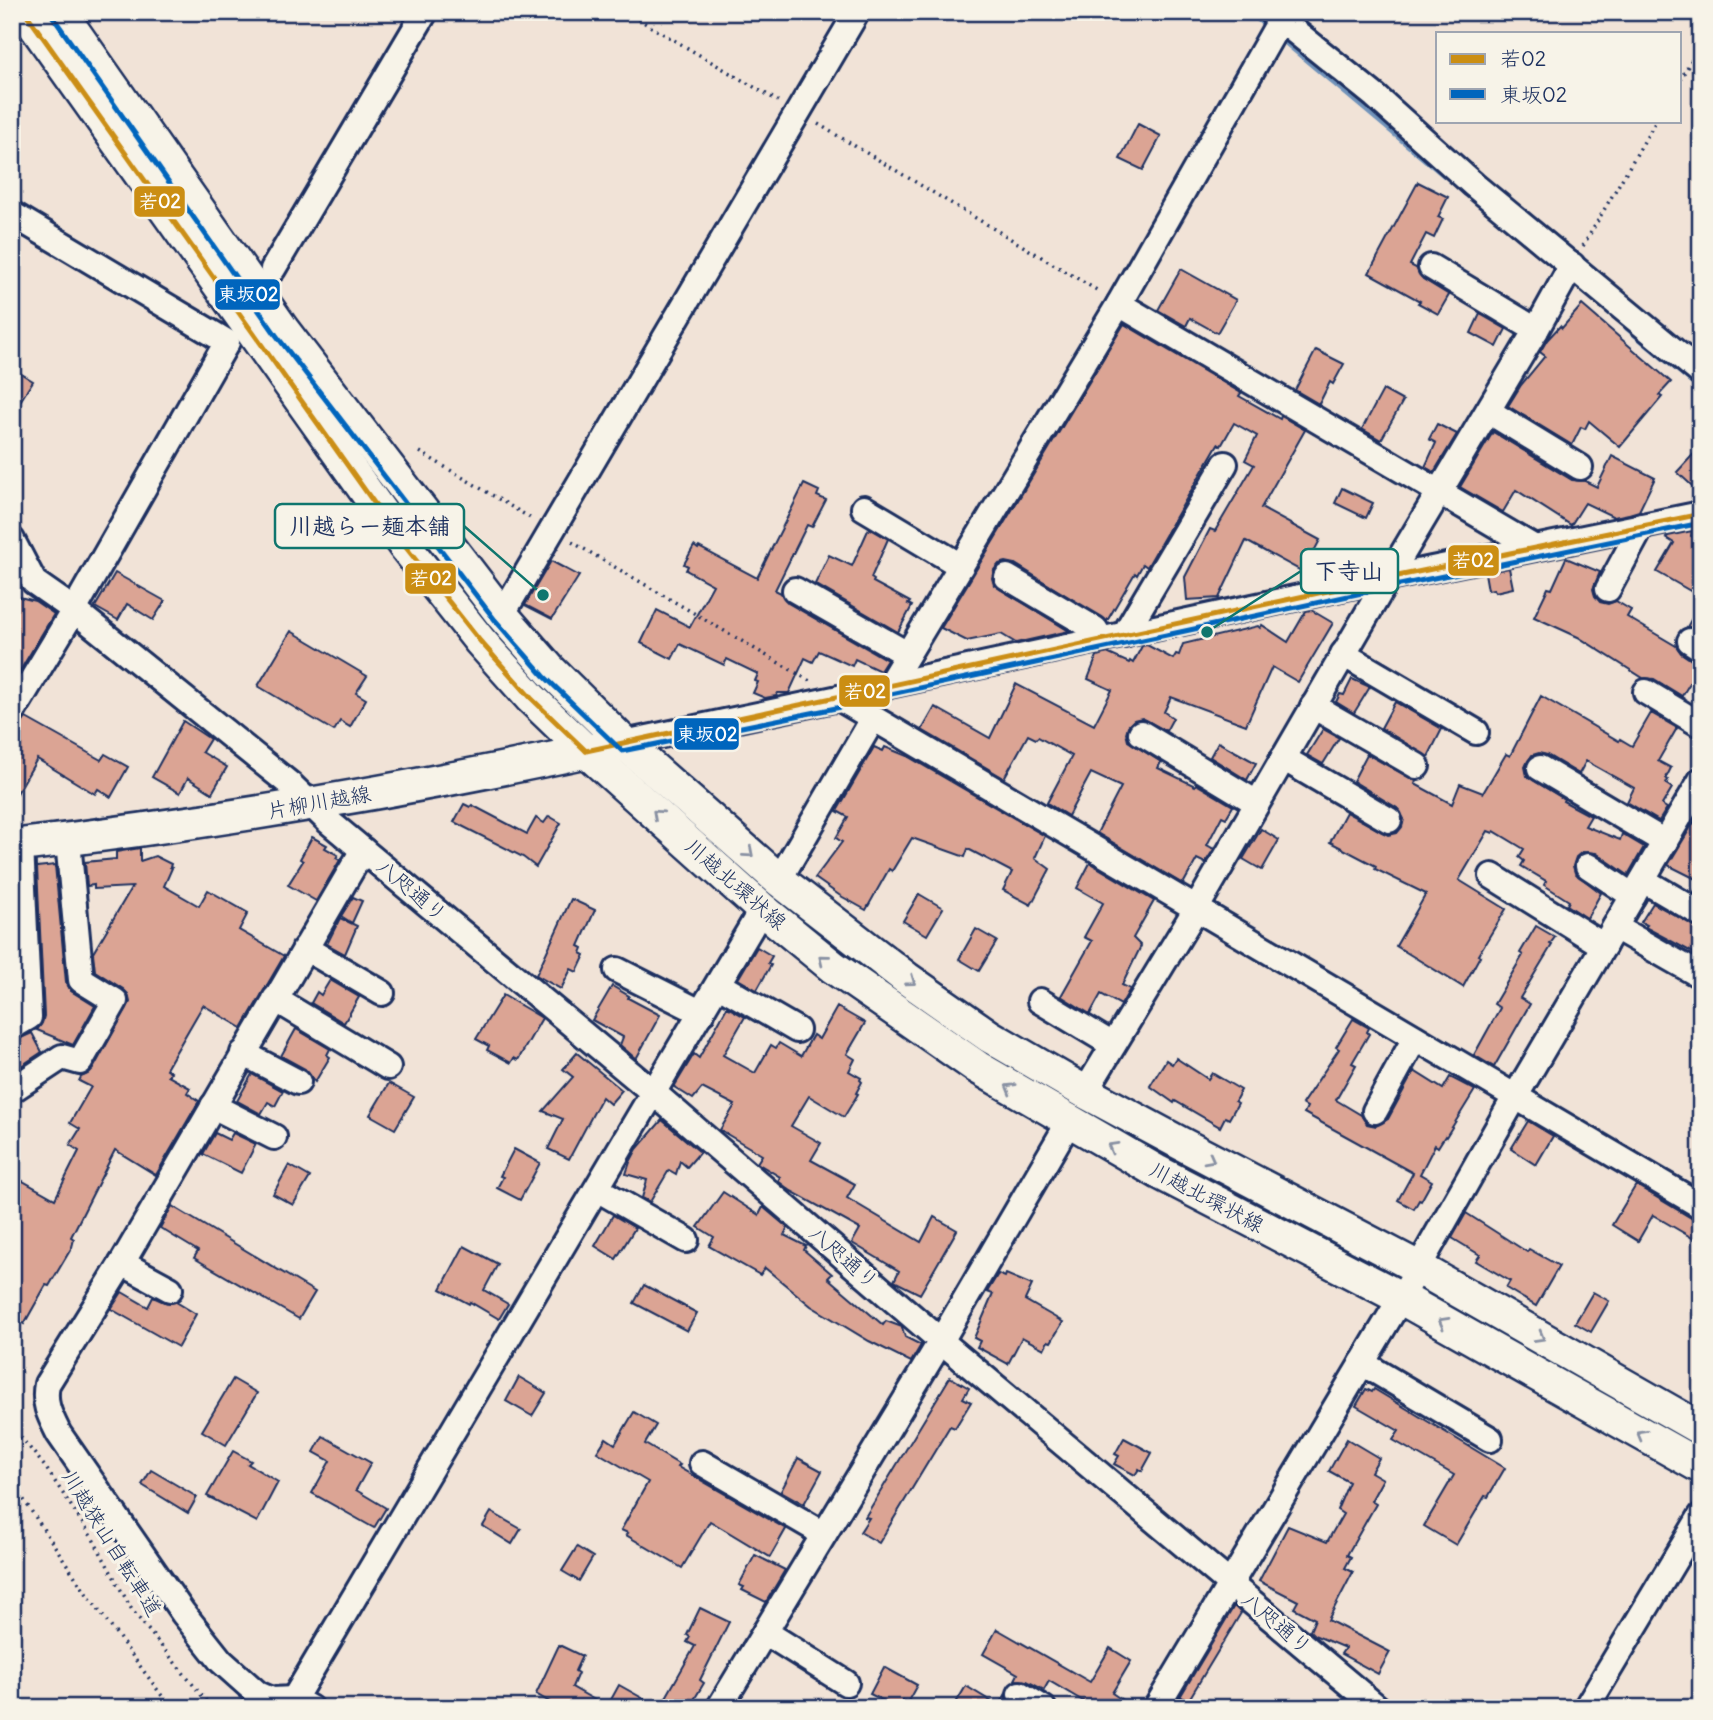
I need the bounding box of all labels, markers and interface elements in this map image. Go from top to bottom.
legend [1436,32,1682,122]
text: 若02 [1500,45,1546,72]
text: 東坂02 [1500,81,1567,108]
line badge: 若02 [133,185,186,218]
text: 若02 [139,189,181,213]
line badge: 東坂02 [214,278,281,311]
text: 東坂02 [218,282,278,306]
callout: 川越らー麺本舗 [275,504,464,548]
text: 川越らー麺本舗 [290,511,451,540]
line badge: 若02 [1447,544,1500,577]
text: 若02 [1452,548,1494,572]
callout: 下寺山 [1301,549,1398,593]
text: 下寺山 [1315,556,1384,585]
line badge: 若02 [404,562,457,595]
text: 若02 [410,566,452,590]
line badge: 若02 [838,674,891,708]
text: 若02 [844,679,886,703]
line badge: 東坂02 [673,717,740,751]
text: 東坂02 [677,722,737,746]
street label: 片柳川越線 [265,780,373,824]
one-way arrow [652,810,665,822]
street label: 川越北環状線 [680,832,792,936]
one-way arrow [741,845,754,858]
street label: 八咫通り [371,853,453,927]
one-way arrow [819,954,831,967]
one-way arrow [903,973,915,986]
one-way arrow [1005,1083,1018,1096]
one-way arrow [1107,1141,1120,1155]
one-way arrow [1203,1150,1215,1164]
street label: 川越北環状線 [1145,1156,1269,1238]
street label: 八咫通り [803,1219,885,1295]
one-way arrow [1438,1317,1450,1330]
one-way arrow [1532,1329,1545,1342]
one-way arrow [1636,1429,1649,1442]
street label: 川越狭山自転車道 [56,1465,168,1621]
street label: 八咫通り [1236,1586,1318,1660]

